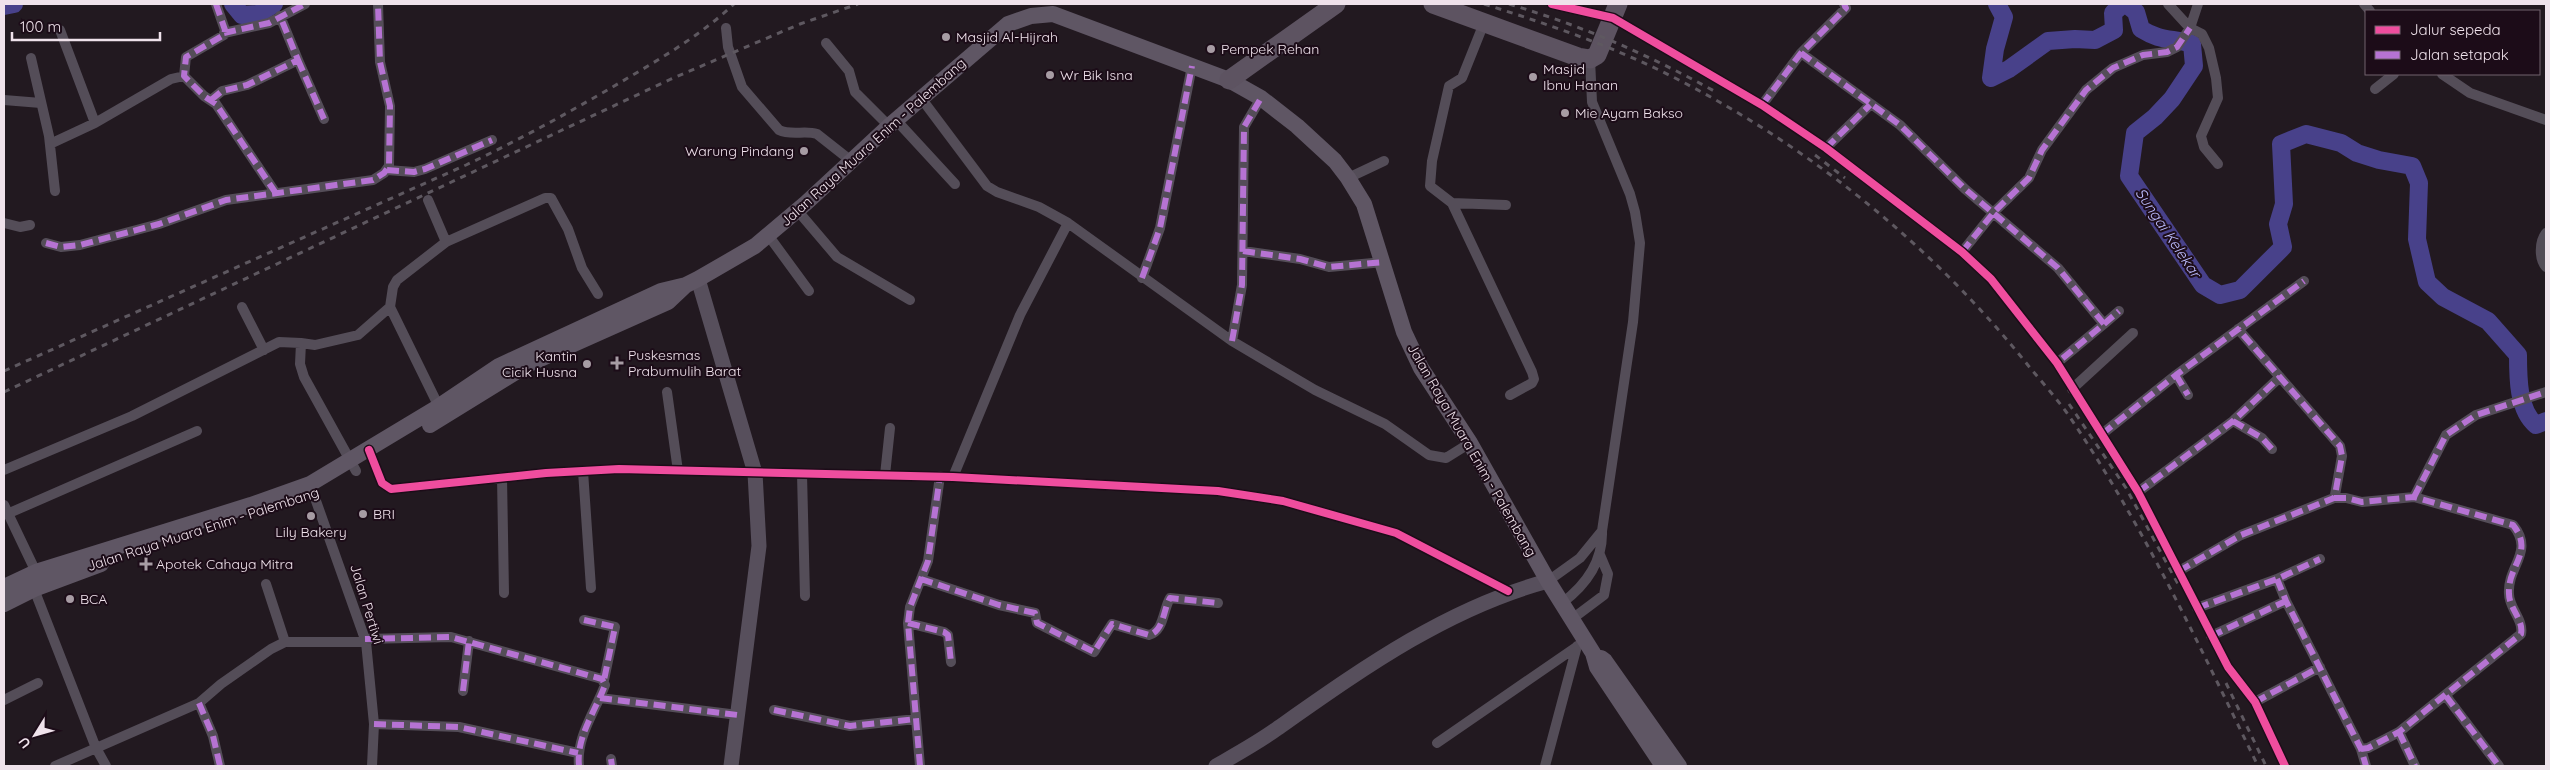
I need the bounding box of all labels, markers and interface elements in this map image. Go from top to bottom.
scale bar [12,10,160,42]
legend [2365,10,2540,75]
text: 100 m [20,17,61,36]
text: Jalur sepeda [2410,20,2501,39]
place label: Masjid Al-Hijrah [956,28,1058,46]
marker: Masjid Al-Hijrah [940,31,952,43]
place label: Pempek Rehan [1221,40,1319,58]
marker: Pempek Rehan [1205,43,1217,55]
text: Jalan setapak [2410,45,2509,64]
street label: Jalan Raya Muara Enim - Palembang [777,54,969,230]
place label: Masjid Ibnu Hanan [1543,60,1618,94]
place label: Wr Bik Isna [1060,66,1133,84]
marker: Wr Bik Isna [1044,69,1056,81]
marker: Masjid Ibnu Hanan [1527,71,1539,83]
place label: Mie Ayam Bakso [1575,104,1683,122]
marker: Mie Ayam Bakso [1559,107,1571,119]
place label: Warung Pindang [685,142,794,160]
marker: Warung Pindang [798,145,810,157]
water label: Sungai Kelekar [2131,184,2207,283]
street label: Jalan Raya Muara Enim - Palembang [1403,340,1541,560]
place label: Puskesmas Prabumulih Barat [628,346,742,380]
place label: Kantin Cicik Husna [502,347,577,381]
marker: Puskesmas Prabumulih Barat [610,356,624,370]
marker: Kantin Cicik Husna [581,358,593,370]
street label: Jalan Raya Muara Enim - Palembang [85,483,321,575]
place label: BRI [373,505,395,523]
marker: BRI [357,508,369,520]
marker: Lily Bakery [305,510,317,522]
place label: Lily Bakery [275,523,347,541]
place label: Apotek Cahaya Mitra [156,555,293,573]
marker: Apotek Cahaya Mitra [140,558,152,570]
street label: Jalan Pertiwi [346,562,388,646]
place label: BCA [80,590,107,608]
marker: BCA [64,593,76,605]
north arrow [10,710,60,760]
text: U [14,733,35,752]

